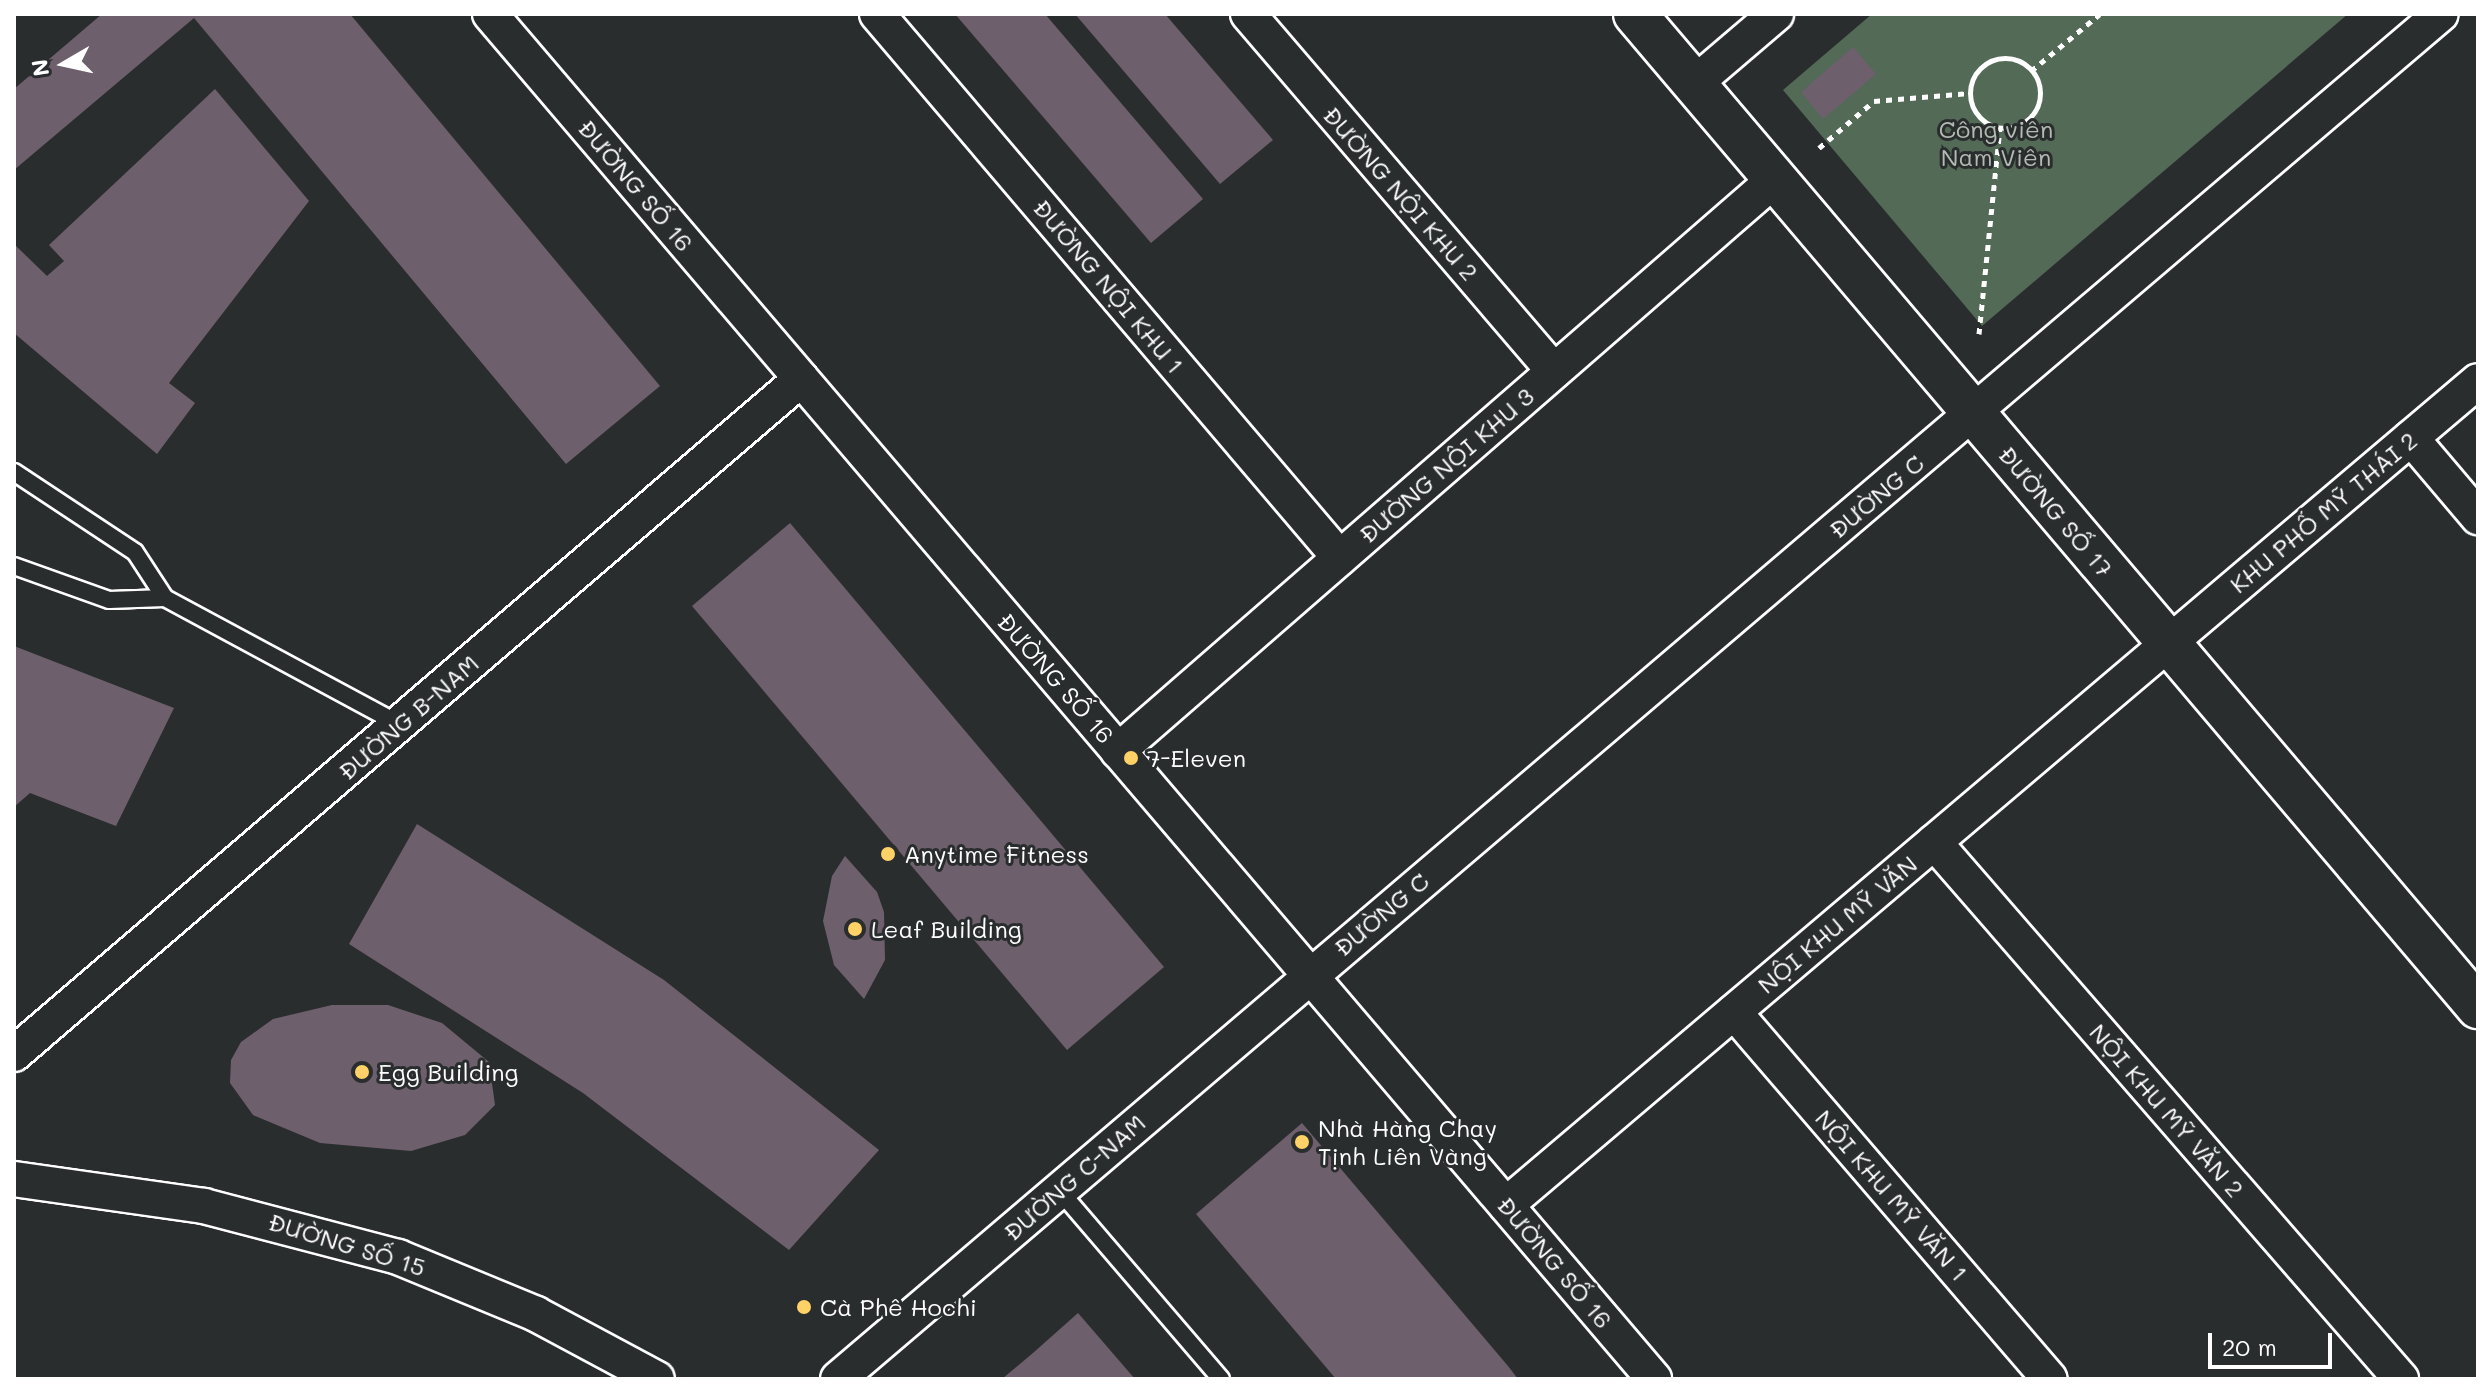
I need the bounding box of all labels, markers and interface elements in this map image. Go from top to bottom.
north arrow [24,24,104,104]
text: N [24,57,55,78]
street label: ĐƯỜNG NỘI KHU 2 [1318,100,1484,286]
street label: ĐƯỜNG SỐ 16 [573,113,699,257]
park label: Công viên Nam Viên [1939,115,2053,171]
street label: ĐƯỜNG NỘI KHU 1 [1028,193,1190,379]
street label: ĐƯỜNG NỘI KHU 3 [1353,381,1539,549]
street label: KHU PHỐ MỸ THÁI 2 [2224,425,2422,599]
street label: ĐƯỜNG SỐ 17 [1993,440,2119,582]
street label: ĐƯỜNG C [1823,448,1929,544]
street label: ĐƯỜNG SỐ 16 [992,607,1120,749]
street label: ĐƯỜNG B-NAM [332,648,484,786]
place label: 7-Eleven [1147,744,1246,772]
marker: 7-Eleven [1122,749,1140,767]
place label: Anytime Fitness [904,840,1089,868]
marker: Anytime Fitness [879,845,897,863]
street label: NỘI KHU MỸ VĂN [1752,849,1922,999]
street label: ĐƯỜNG C [1328,866,1434,962]
place label: Leaf Building [871,915,1022,943]
marker: Leaf Building [846,920,864,938]
street label: NỘI KHU MỸ VĂN 2 [2084,1018,2250,1202]
place label: Egg Building [378,1058,518,1086]
marker: Egg Building [353,1063,371,1081]
street label: NỘI KHU MỸ VĂN 1 [1810,1104,1974,1286]
street label: ĐƯỜNG C-NAM [997,1108,1151,1246]
place label: Nhà Hàng Chay Tịnh Liên Vàng [1318,1114,1497,1170]
marker: Nhà Hàng Chay Tịnh Liên Vàng [1293,1133,1311,1151]
street label: ĐƯỜNG SỐ 16 [1492,1190,1618,1334]
street label: ĐƯỜNG SỐ 15 [265,1206,429,1282]
place label: Cà Phê Hochi [820,1293,977,1321]
marker: Cà Phê Hochi [795,1298,813,1316]
scale bar [2212,1317,2336,1367]
text: 20 m [2222,1331,2277,1362]

